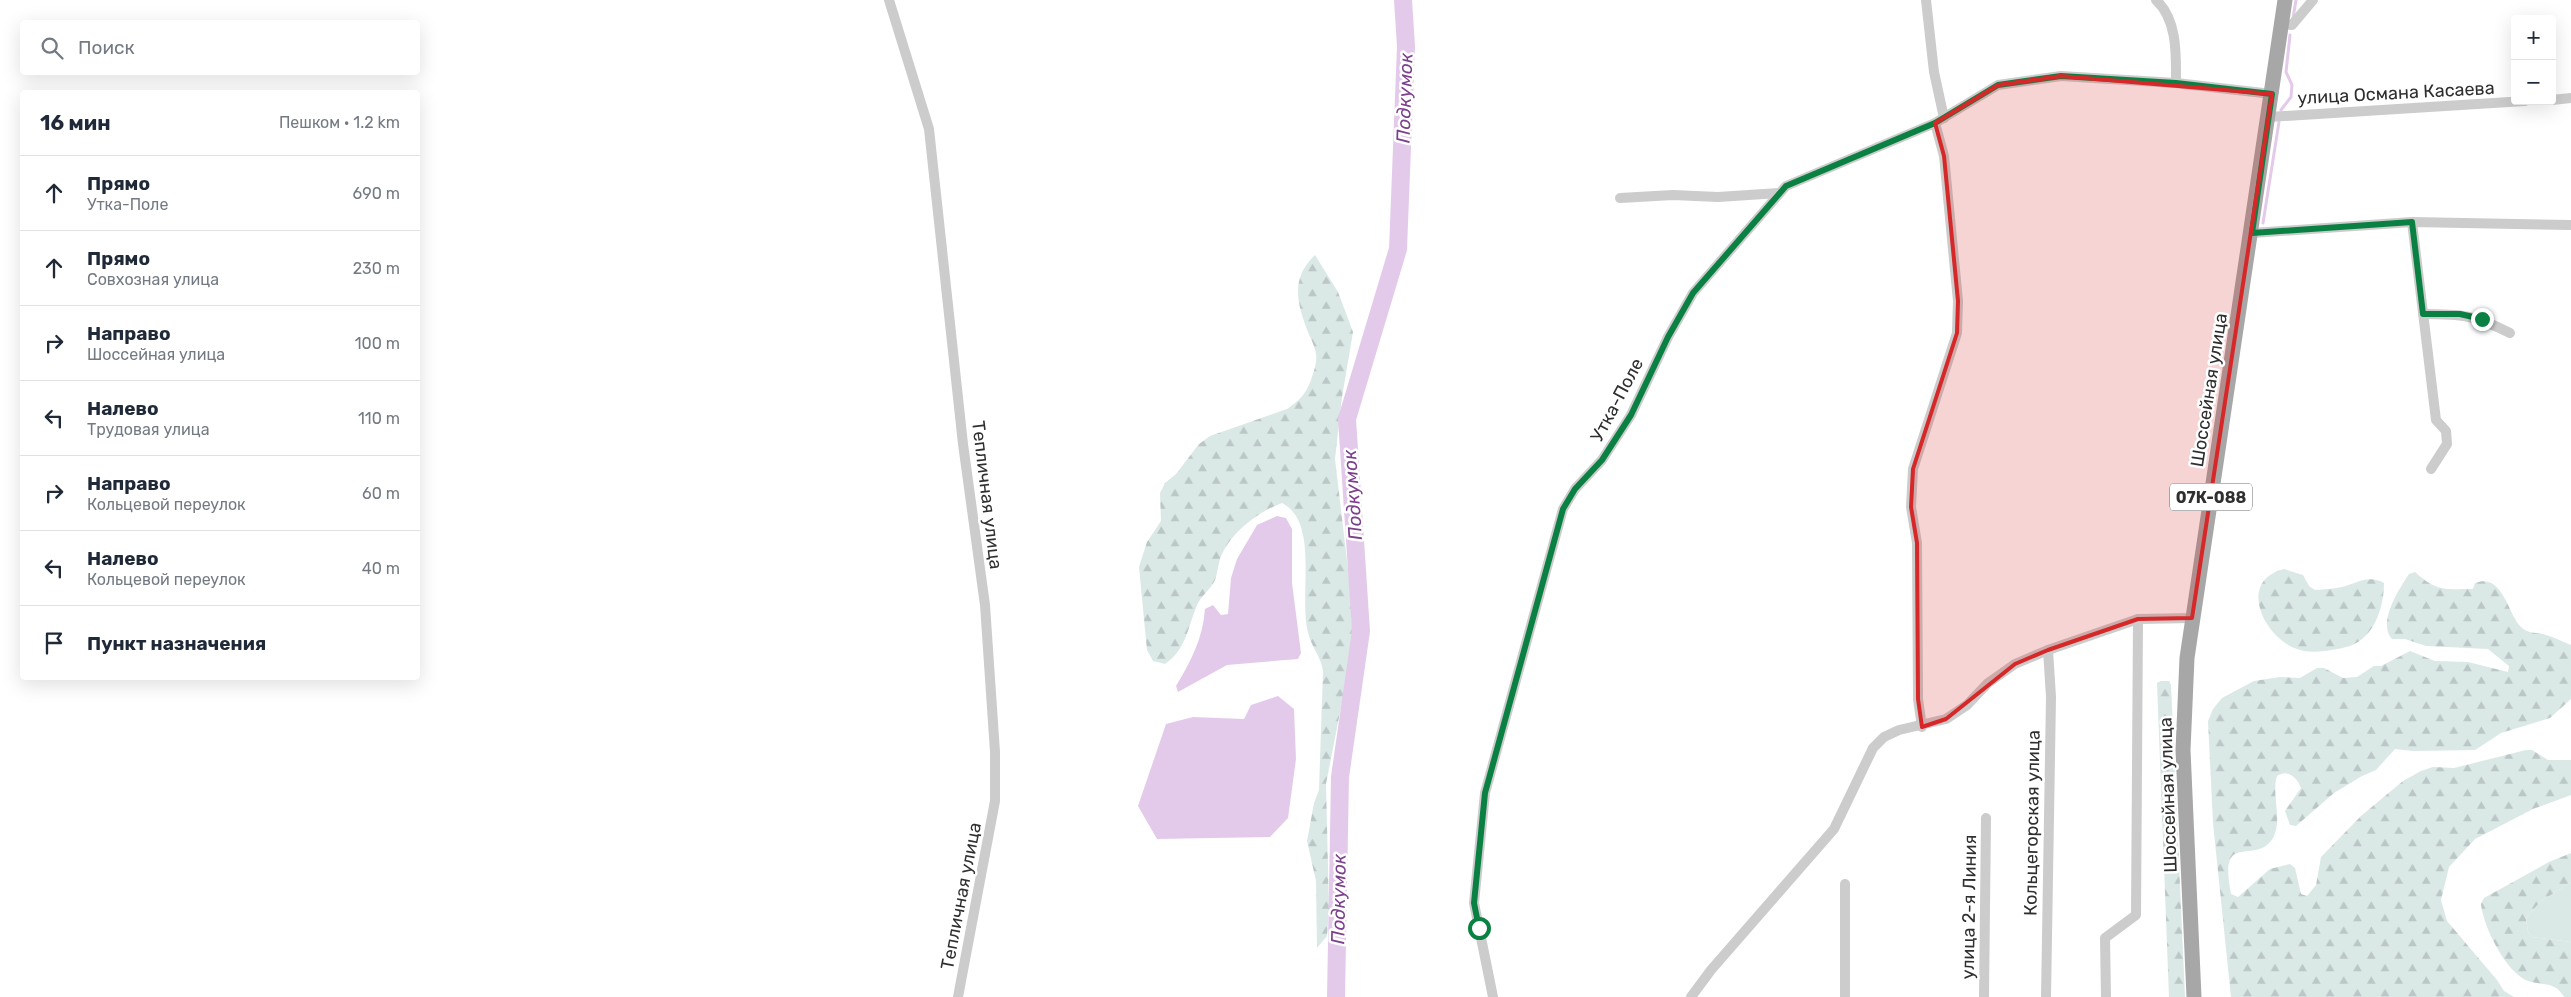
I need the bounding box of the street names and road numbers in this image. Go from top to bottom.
street label: улица Османа Касаева [2297,77,2495,109]
street label: Шоссейная улица [2186,312,2232,468]
street label: Утка-Поле [1586,354,1648,446]
street label: Тепличная улица [967,420,1007,570]
road number: 07К-088 [2170,484,2252,511]
street label: Шоссейная улица [2154,717,2182,873]
street label: Кольцегорская улица [2019,730,2045,916]
street label: Тепличная улица [936,821,986,971]
street label: улица 2-я Линия [1957,834,1981,980]

